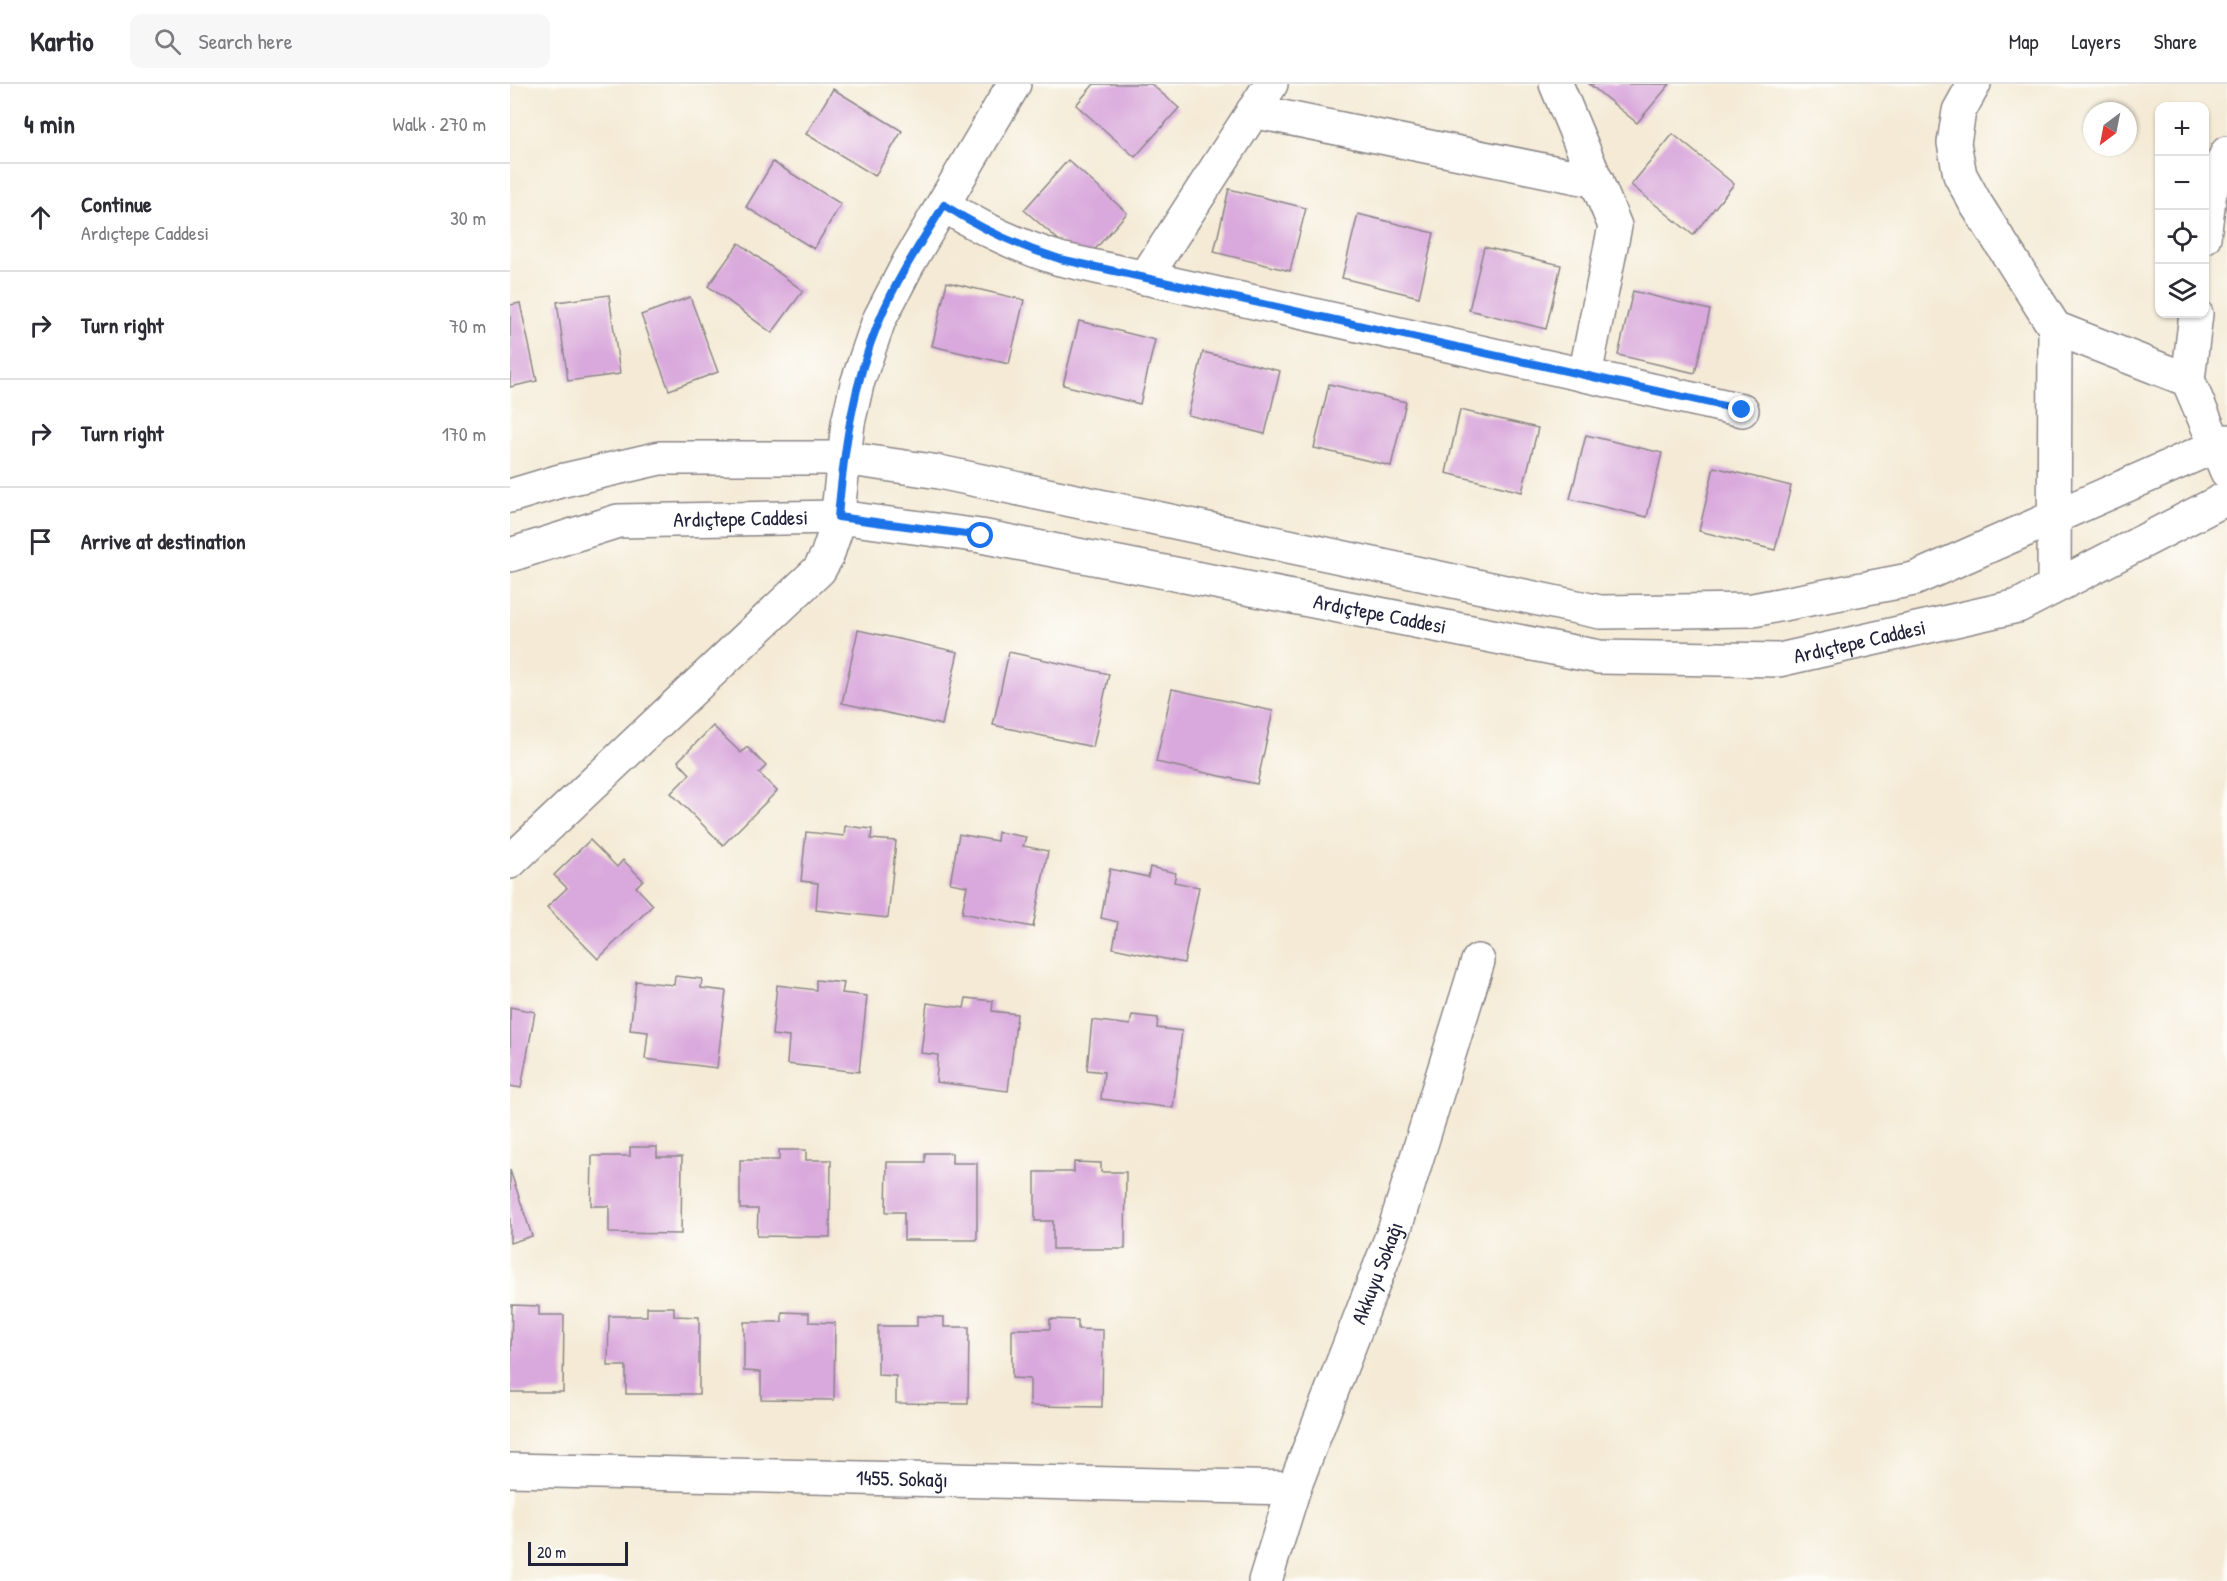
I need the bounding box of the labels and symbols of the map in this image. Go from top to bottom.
north arrow [2083,102,2137,156]
route end [1728,396,1754,422]
street label: Ardıçtepe Caddesi [673,503,808,534]
route start [967,522,993,548]
street label: Ardıçtepe Caddesi [1311,586,1449,641]
street label: Ardıçtepe Caddesi [1791,612,1928,670]
street label: Akkuyu Sokağı [1344,1218,1410,1328]
street label: 1455. Sokağı [856,1463,948,1494]
scale bar [528,1539,628,1566]

